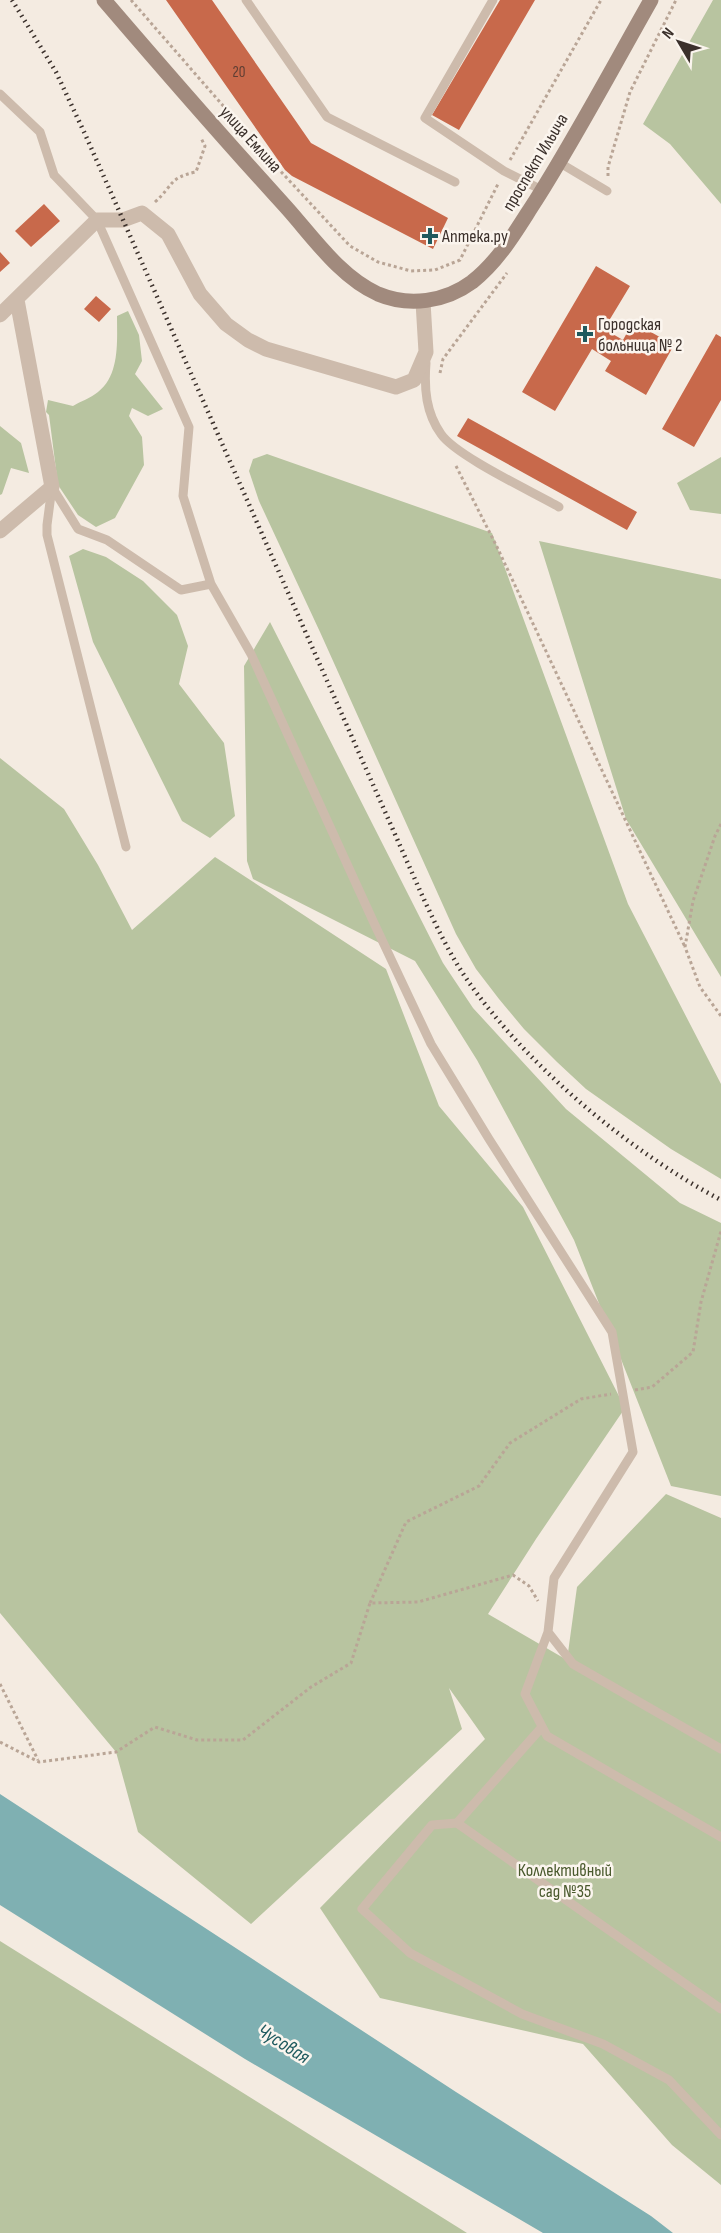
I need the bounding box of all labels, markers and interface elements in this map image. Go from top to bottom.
north arrow [649,12,709,72]
text: N [658,24,679,43]
house number: 20 [233,63,245,82]
street label: улица Емлина [215,102,286,177]
street label: проспект Ильича [498,110,573,215]
place label: Аптека.ру [441,226,508,247]
marker: Аптека.ру [423,229,437,243]
place label: Городская больница № 2 [598,314,682,356]
marker: Городская больница № 2 [576,325,594,343]
park label: Коллективный сад №35 [518,1860,612,1902]
water label: Чусовая [253,2019,314,2069]

